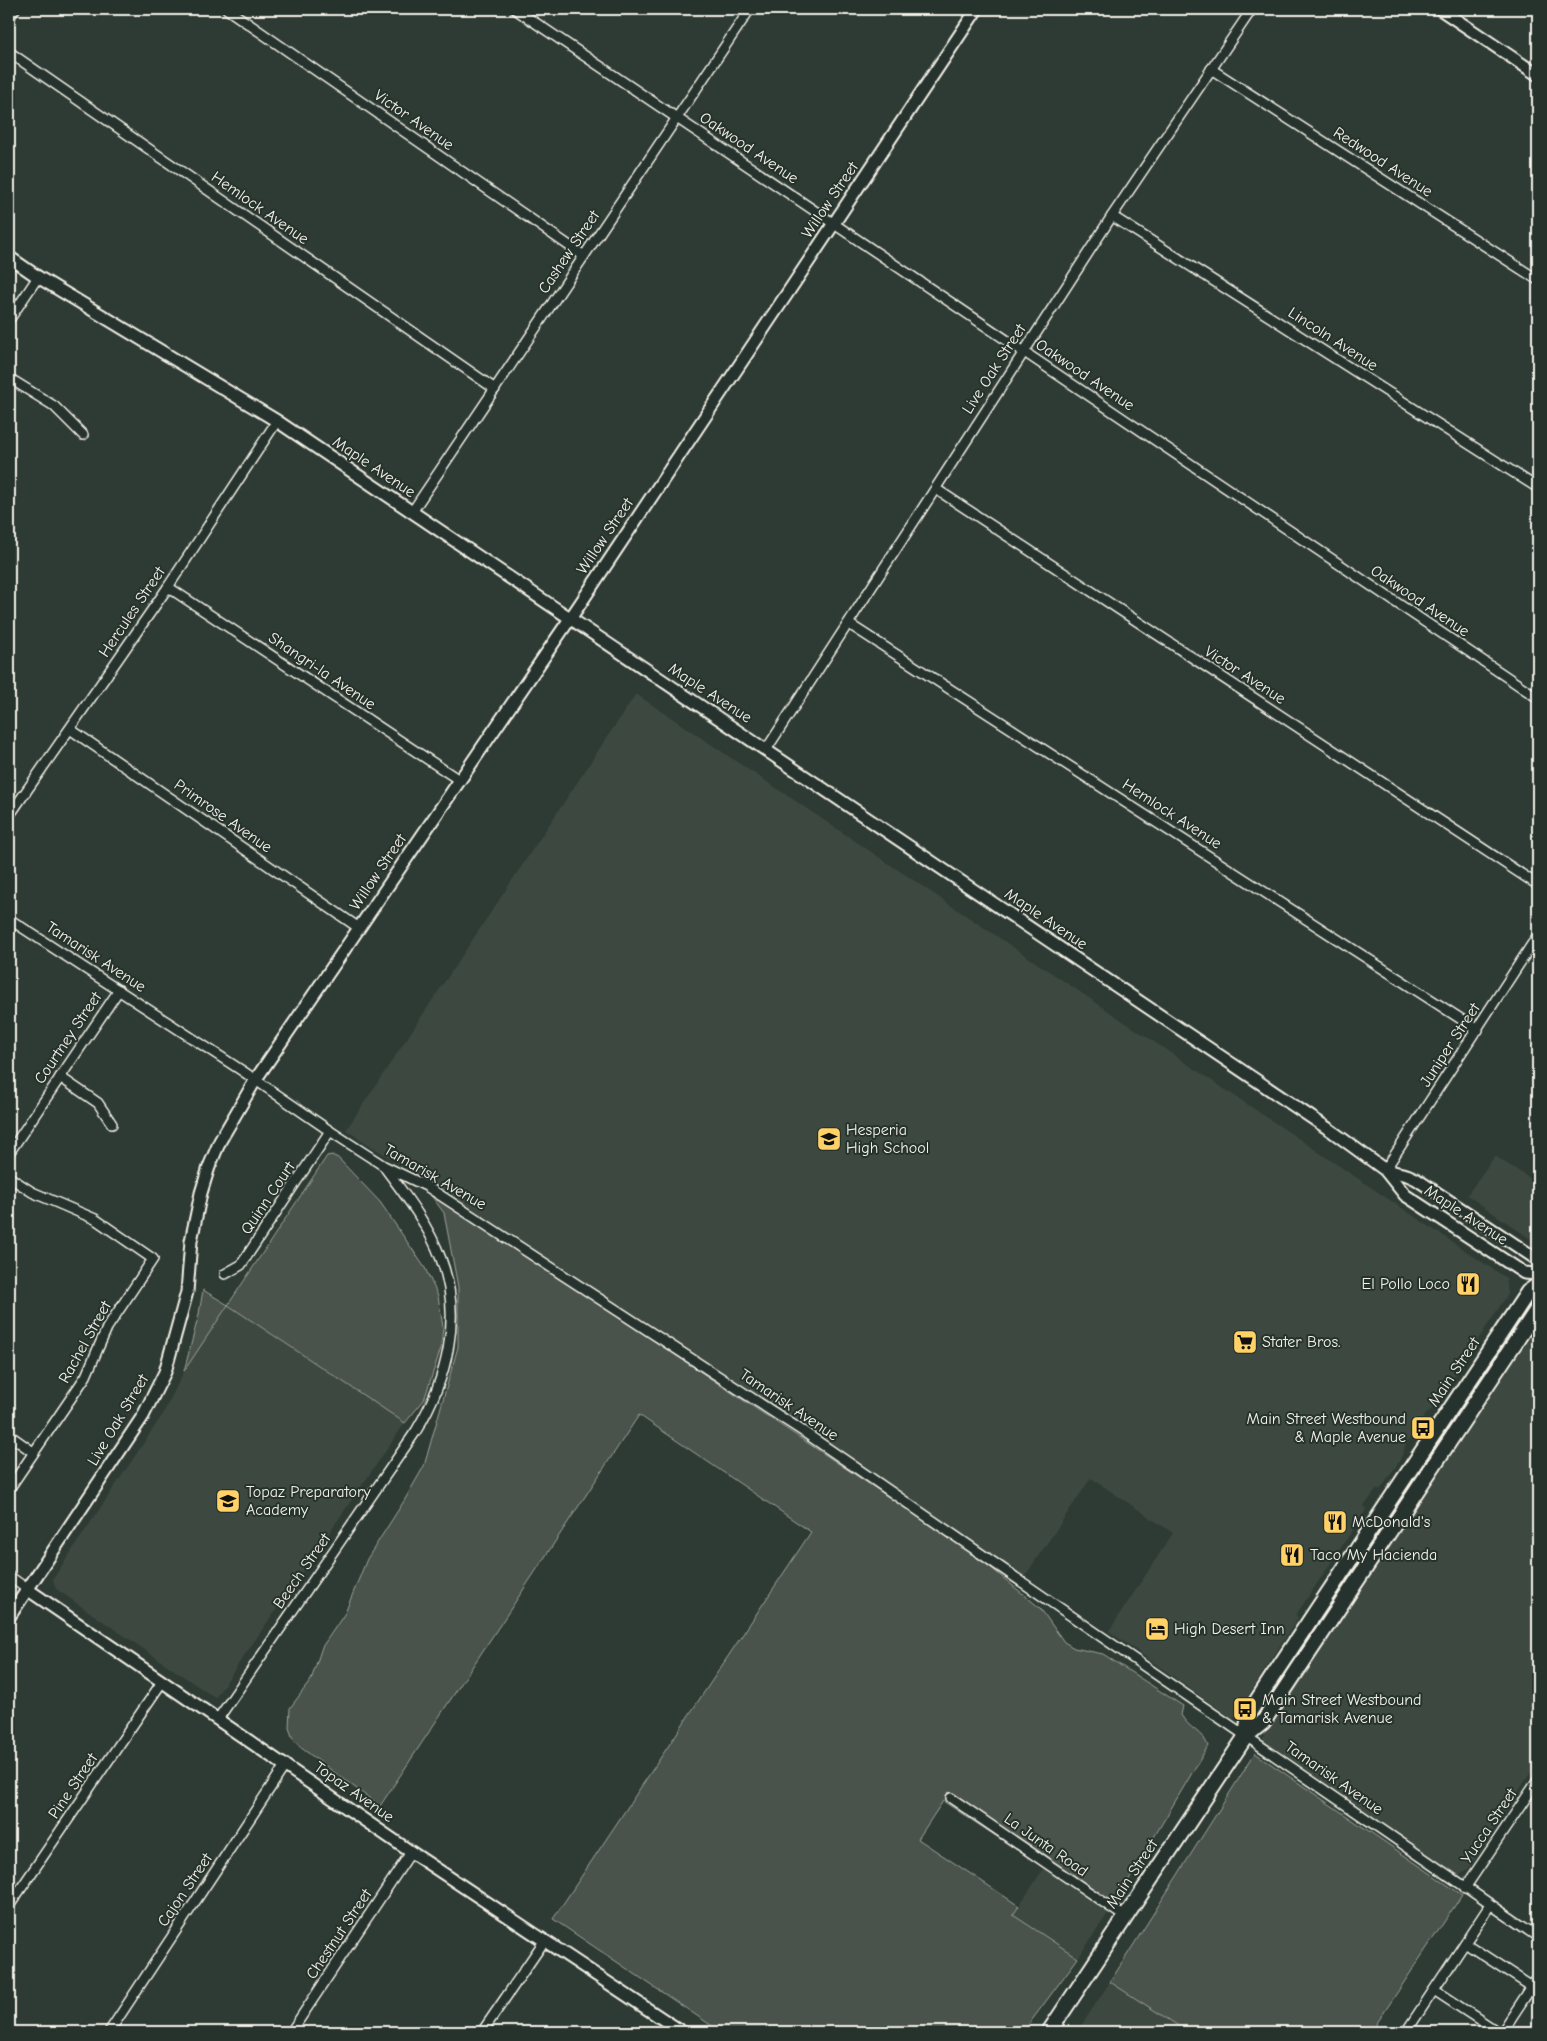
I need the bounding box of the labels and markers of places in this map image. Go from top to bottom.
place label: Hesperia High School [846,1121,929,1157]
school or university icon: Hesperia High School [816,1126,842,1152]
restaurant icon: El Pollo Loco [1455,1271,1481,1297]
place label: El Pollo Loco [1362,1275,1450,1293]
supermarket icon: Stater Bros. [1232,1329,1258,1355]
place label: Stater Bros. [1262,1333,1340,1351]
place label: Main Street Westbound & Maple Avenue [1247,1410,1406,1446]
bus stop icon: Main Street Westbound & Maple Avenue [1410,1415,1436,1441]
place label: Topaz Preparatory Academy [246,1483,371,1519]
school or university icon: Topaz Preparatory Academy [215,1488,241,1514]
restaurant icon: McDonald's [1322,1509,1348,1535]
place label: McDonald's [1352,1513,1431,1531]
restaurant icon: Taco My Hacienda [1279,1542,1305,1568]
place label: Taco My Hacienda [1310,1546,1437,1564]
hotel icon: High Desert Inn [1144,1616,1170,1642]
place label: High Desert Inn [1174,1620,1285,1638]
place label: Main Street Westbound & Tamarisk Avenue [1262,1691,1421,1727]
bus stop icon: Main Street Westbound & Tamarisk Avenue [1232,1696,1258,1722]

